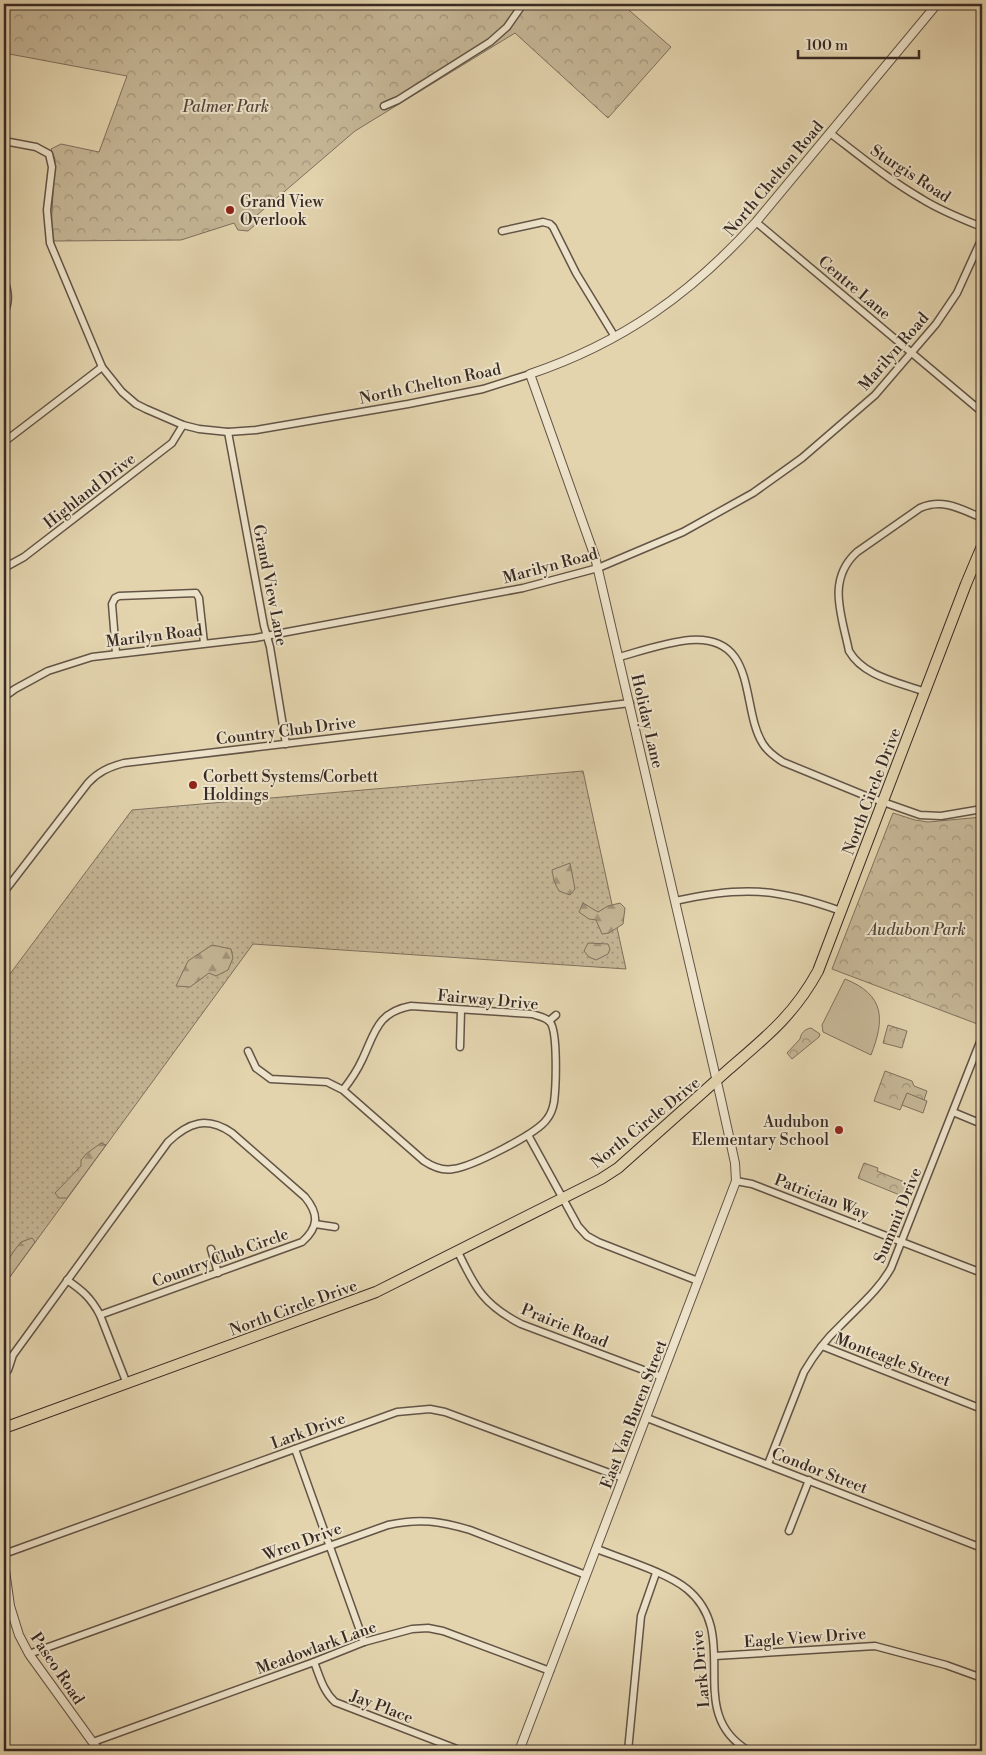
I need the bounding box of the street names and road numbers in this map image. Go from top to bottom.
street label: North Chelton Road [720,117,828,240]
street label: Sturgis Road [867,140,954,207]
street label: Centre Lane [814,252,895,324]
street label: Marilyn Road [854,308,933,395]
street label: North Chelton Road [357,359,503,409]
street label: Highland Drive [40,449,140,533]
street label: Grand View Lane [248,523,292,648]
street label: Marilyn Road [501,544,600,588]
street label: Marilyn Road [105,620,204,652]
street label: Holiday Lane [626,672,668,770]
street label: Country Club Drive [215,712,357,750]
street label: North Circle Drive [838,725,905,858]
street label: Fairway Drive [437,986,539,1014]
street label: North Circle Drive [587,1073,704,1173]
street label: Summit Drive [870,1165,926,1266]
street label: Patrician Way [771,1170,872,1224]
street label: Country Club Circle [149,1224,291,1292]
street label: North Circle Drive [227,1276,360,1340]
street label: Prairie Road [518,1299,611,1352]
street label: Monteagle Street [832,1329,954,1391]
street label: East Van Buren Street [596,1337,672,1492]
street label: Lark Drive [268,1408,348,1454]
street label: Condor Street [769,1443,871,1499]
street label: Wren Drive [259,1518,344,1566]
street label: Meadowlark Lane [253,1617,379,1679]
street label: Eagle View Drive [743,1624,867,1652]
street label: Paseo Road [26,1629,89,1708]
street label: Lark Drive [688,1629,714,1709]
street label: Jay Place [346,1685,416,1728]

